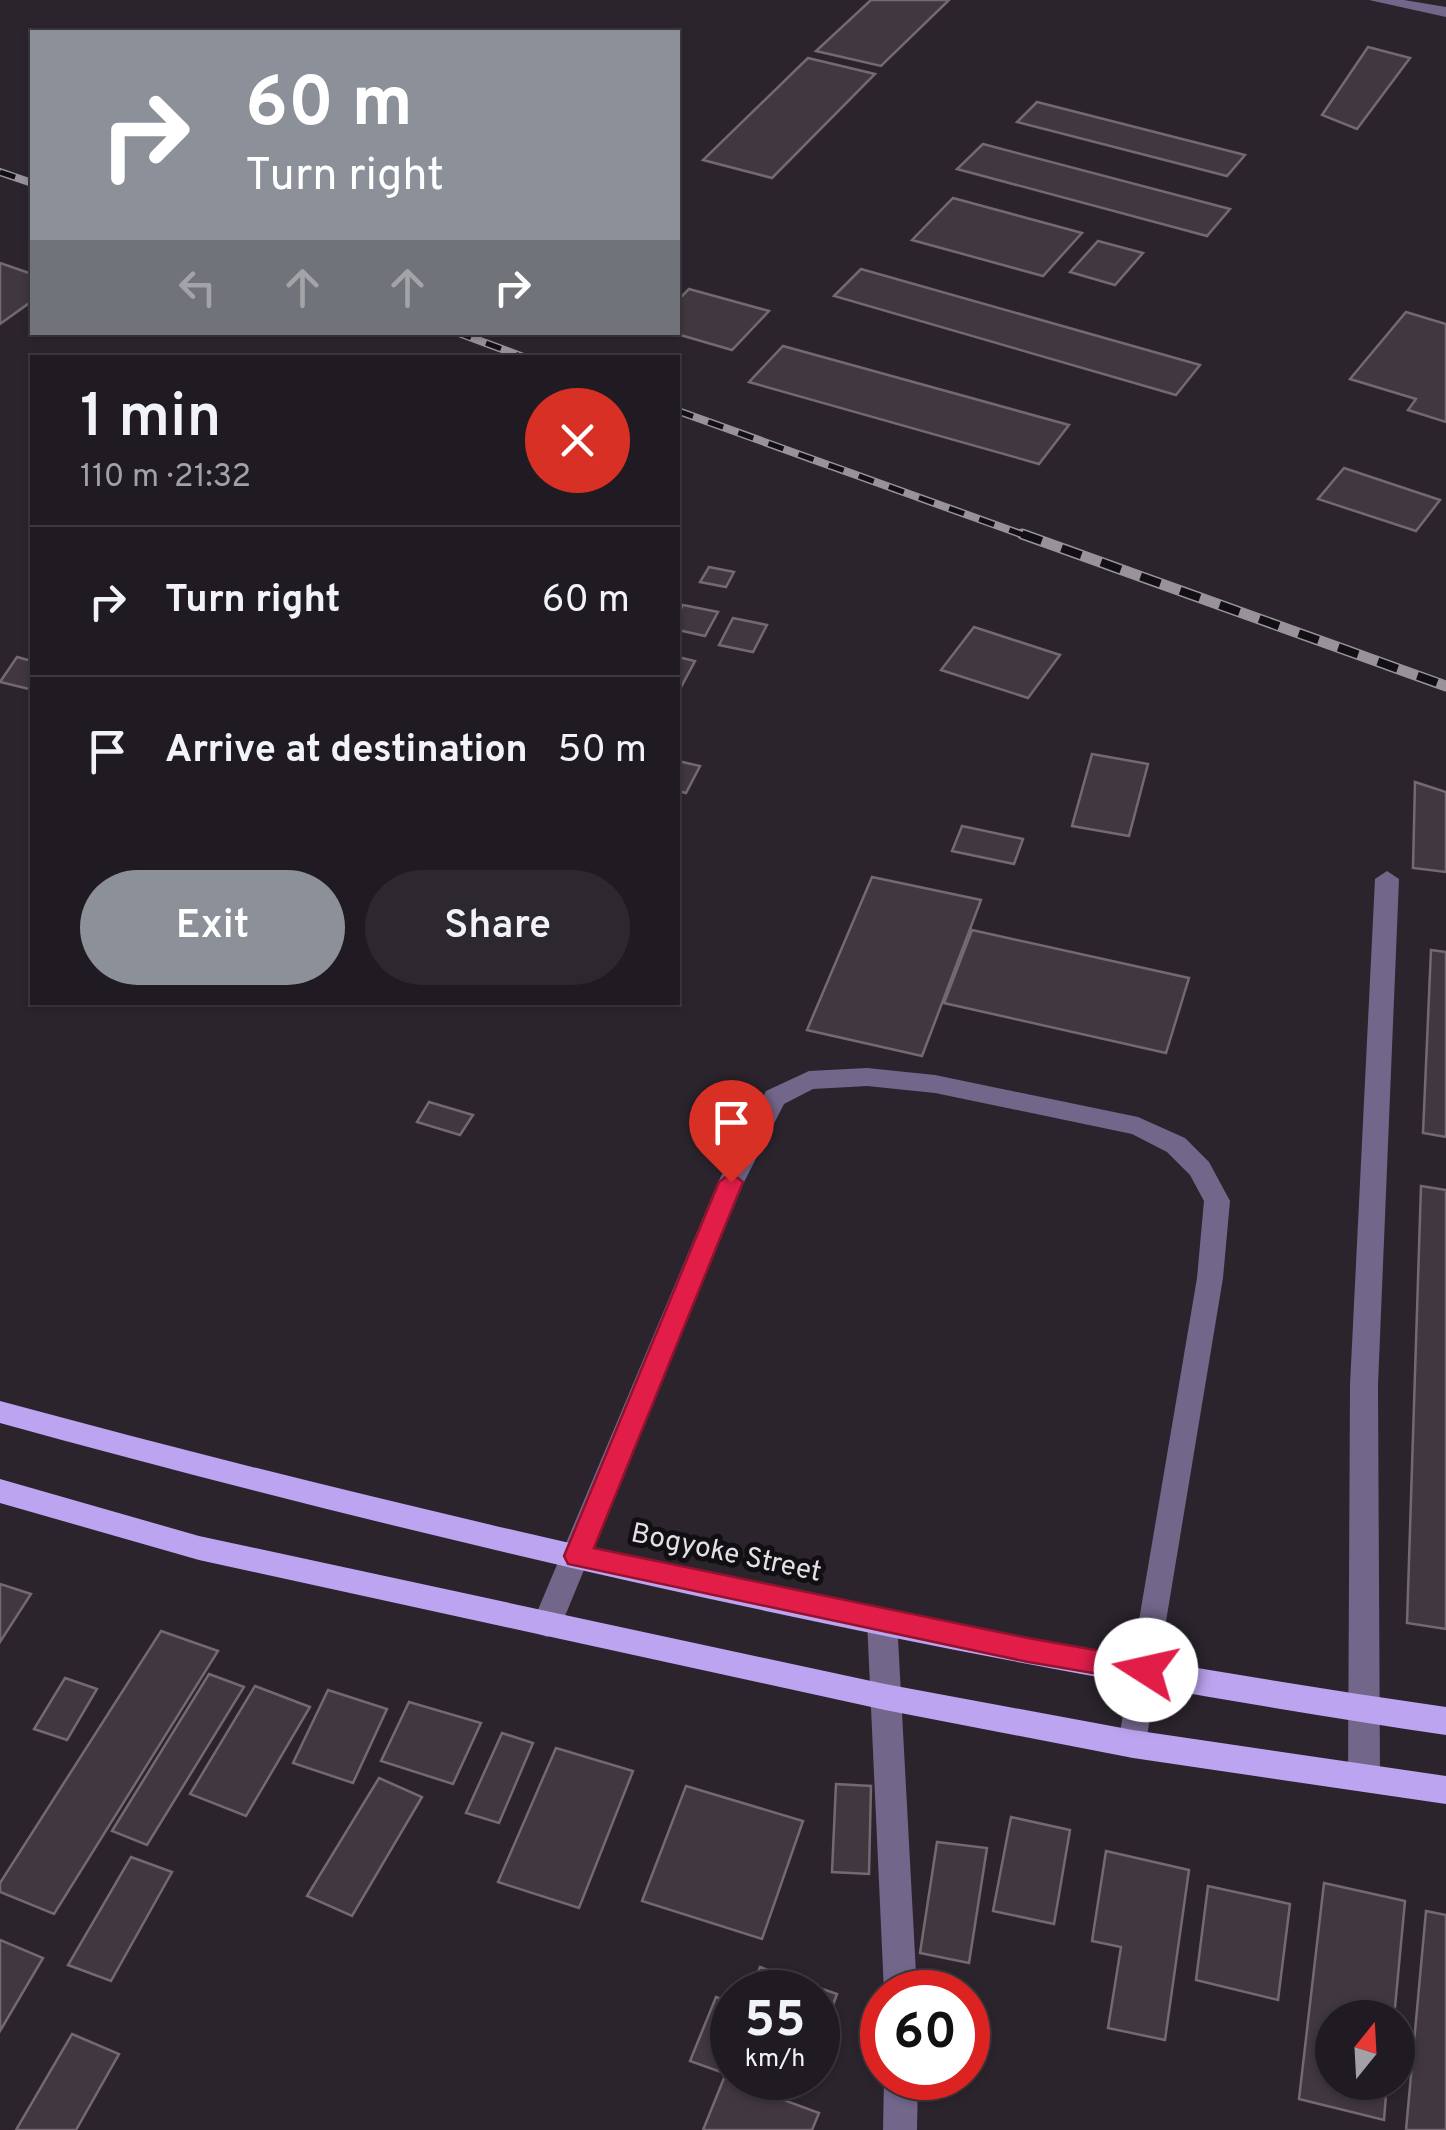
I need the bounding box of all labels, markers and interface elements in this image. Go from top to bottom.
text: 60 m [245,62,413,151]
icon: right [80,70,210,200]
text: Turn right [245,149,444,206]
icon: left [170,260,225,315]
icon: ahead [275,260,330,315]
icon: ahead [380,260,435,315]
icon: right [485,260,540,315]
text: 1 min [80,382,221,458]
button: close [525,388,630,493]
text: 110 m · 21:32 [80,458,251,498]
icon: right [80,574,135,629]
text: Turn right [165,577,340,626]
text: 60 m [542,577,630,626]
icon: arrive [80,724,135,779]
text: Arrive at destination [165,727,528,776]
text: 50 m [558,727,647,776]
button: Exit [80,870,345,985]
button: Share [365,870,630,985]
pin [689,1080,774,1183]
icon: arrive [704,1095,759,1150]
street label: Bogyoke Street [627,1516,825,1592]
position arrow [1094,1618,1198,1722]
speed limit sign: 60 [860,1970,990,2100]
text: 55 [744,1991,806,2054]
north arrow [1315,2000,1415,2100]
map controls [1315,2000,1415,2100]
text: km/h [745,2044,805,2076]

